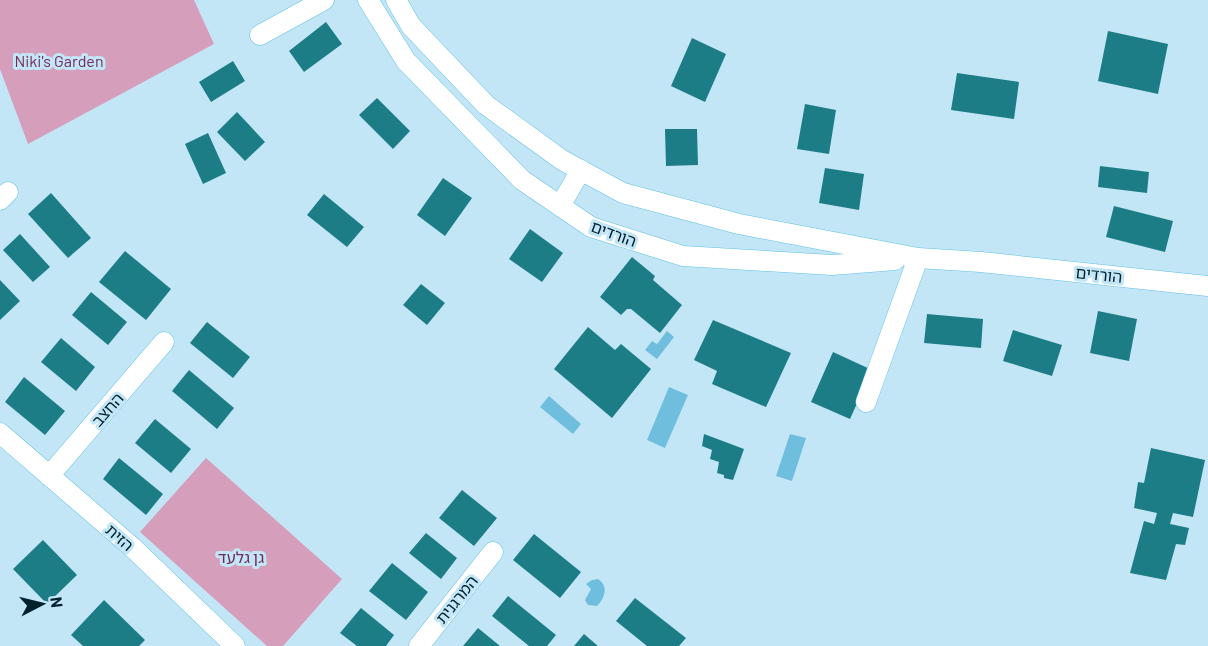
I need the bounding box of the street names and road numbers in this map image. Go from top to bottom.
street label: הורדים [589,216,639,250]
street label: הורדים [1075,262,1123,286]
street label: החצב [87,388,127,430]
street label: הזית [102,520,138,554]
street label: המרגנית [431,571,481,627]

